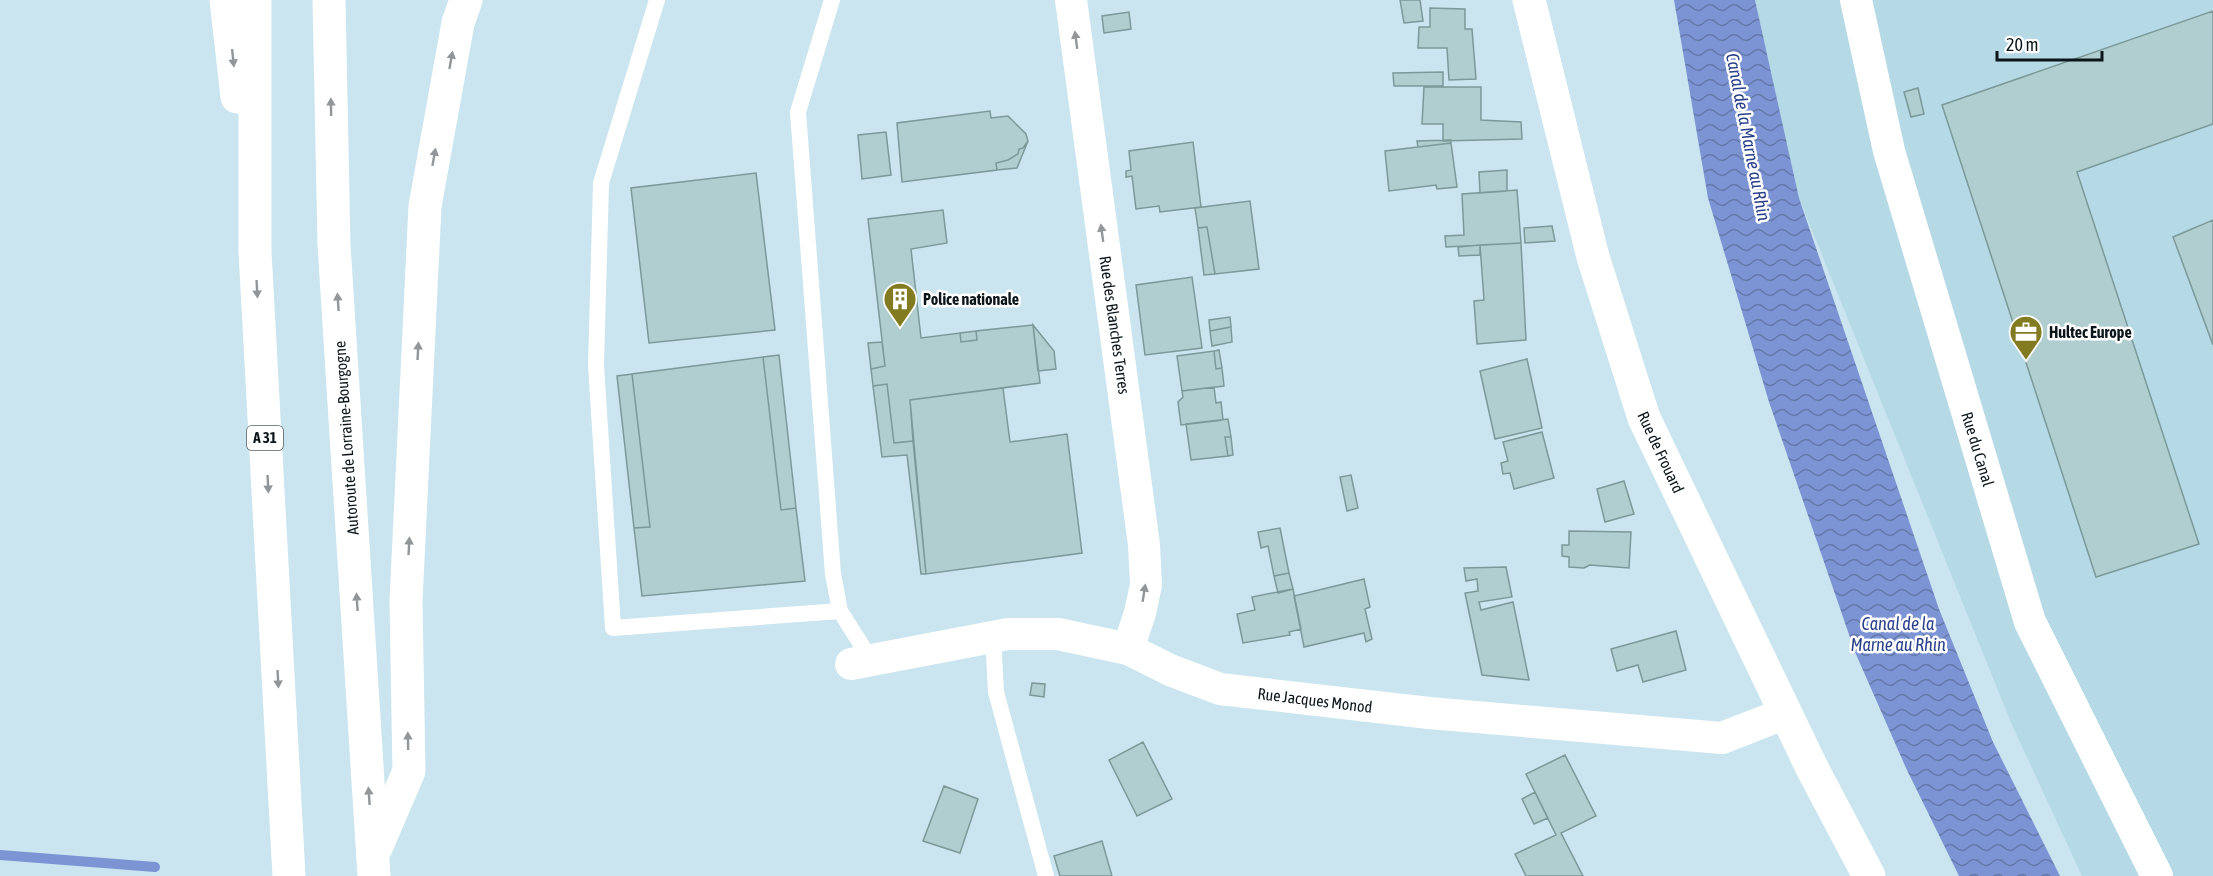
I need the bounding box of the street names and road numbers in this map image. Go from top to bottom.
street label: Rue des Blanches Terres [1096,255,1134,396]
street label: Autoroute de Lorraine-Bourgogne [330,340,363,536]
street label: Rue de Frouard [1634,408,1688,496]
street label: Rue du Canal [1958,410,1998,489]
road number: A 31 [247,426,283,450]
street label: Rue Jacques Monod [1257,684,1373,717]

